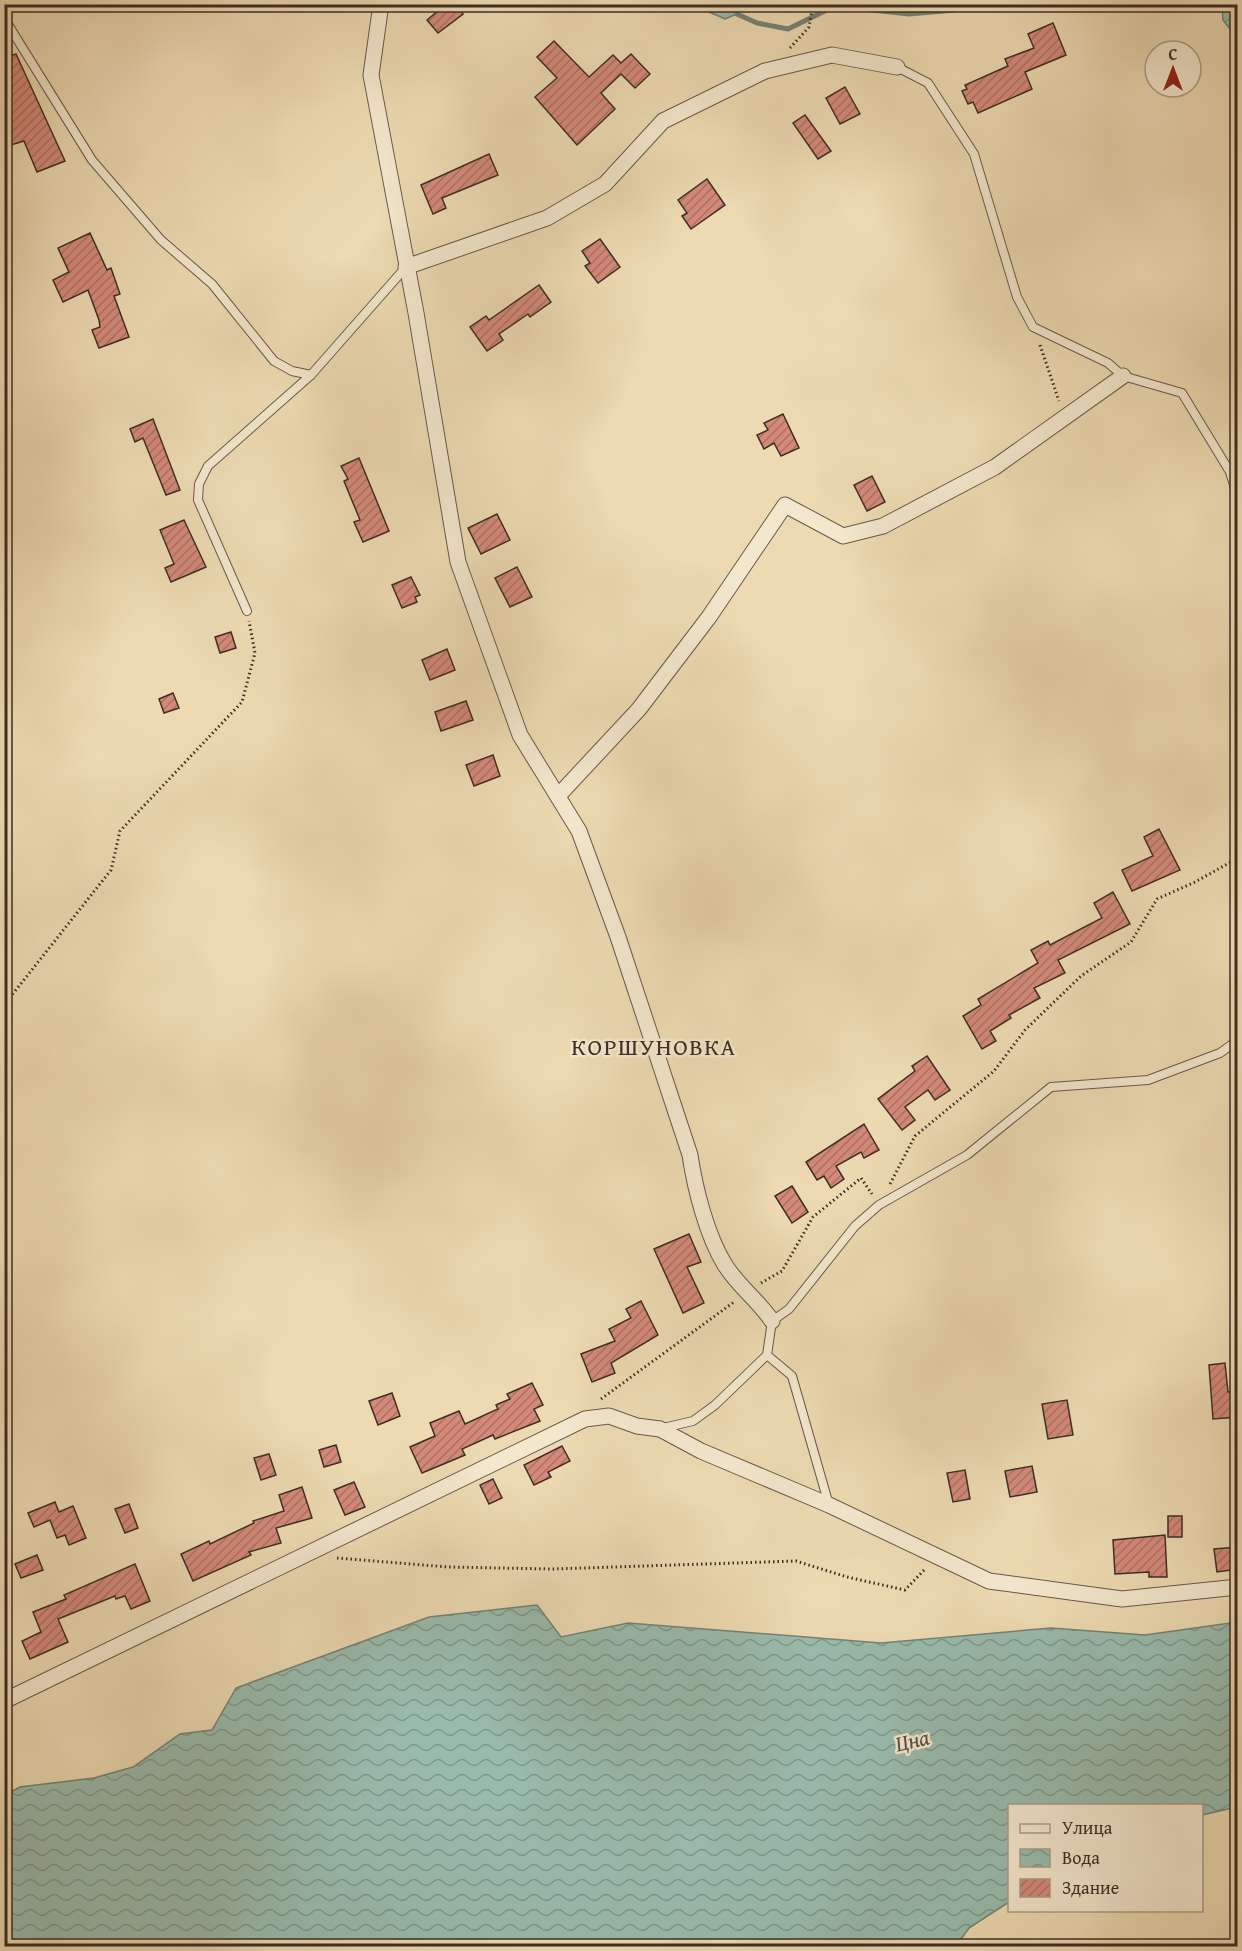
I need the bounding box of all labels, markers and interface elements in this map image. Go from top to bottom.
north arrow [1143,39,1203,99]
text: С [1168,42,1178,66]
district label: КОРШУНОВКА [571,1029,737,1064]
water label: Цна [892,1721,932,1759]
legend [1008,1804,1203,1912]
text: Улица [1062,1814,1113,1841]
text: Вода [1062,1844,1100,1871]
text: Здание [1062,1874,1119,1901]

